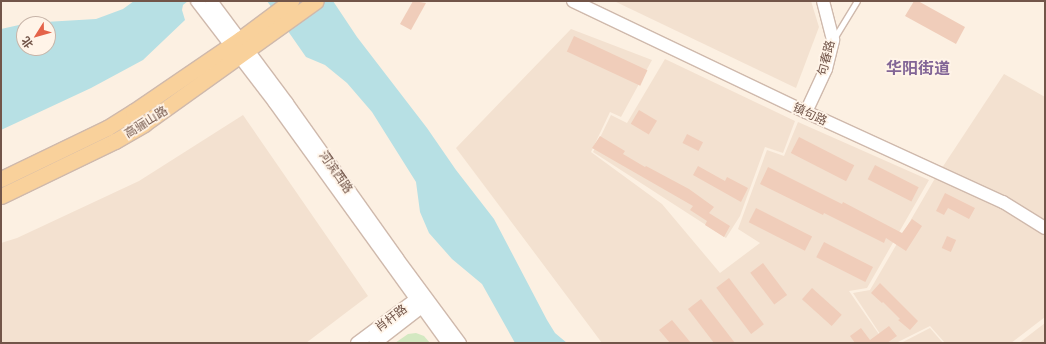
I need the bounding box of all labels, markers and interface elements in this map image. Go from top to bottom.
north arrow [16,16,56,56]
text: 北 [19,35,35,51]
street label: 句春路 [815,39,837,77]
district label: 华阳街道 [886,58,950,78]
street label: 镇句路 [791,100,829,128]
street label: 高骊山路 [122,103,170,141]
street label: 河滨西路 [316,148,356,196]
street label: 肖杆路 [372,301,410,335]

